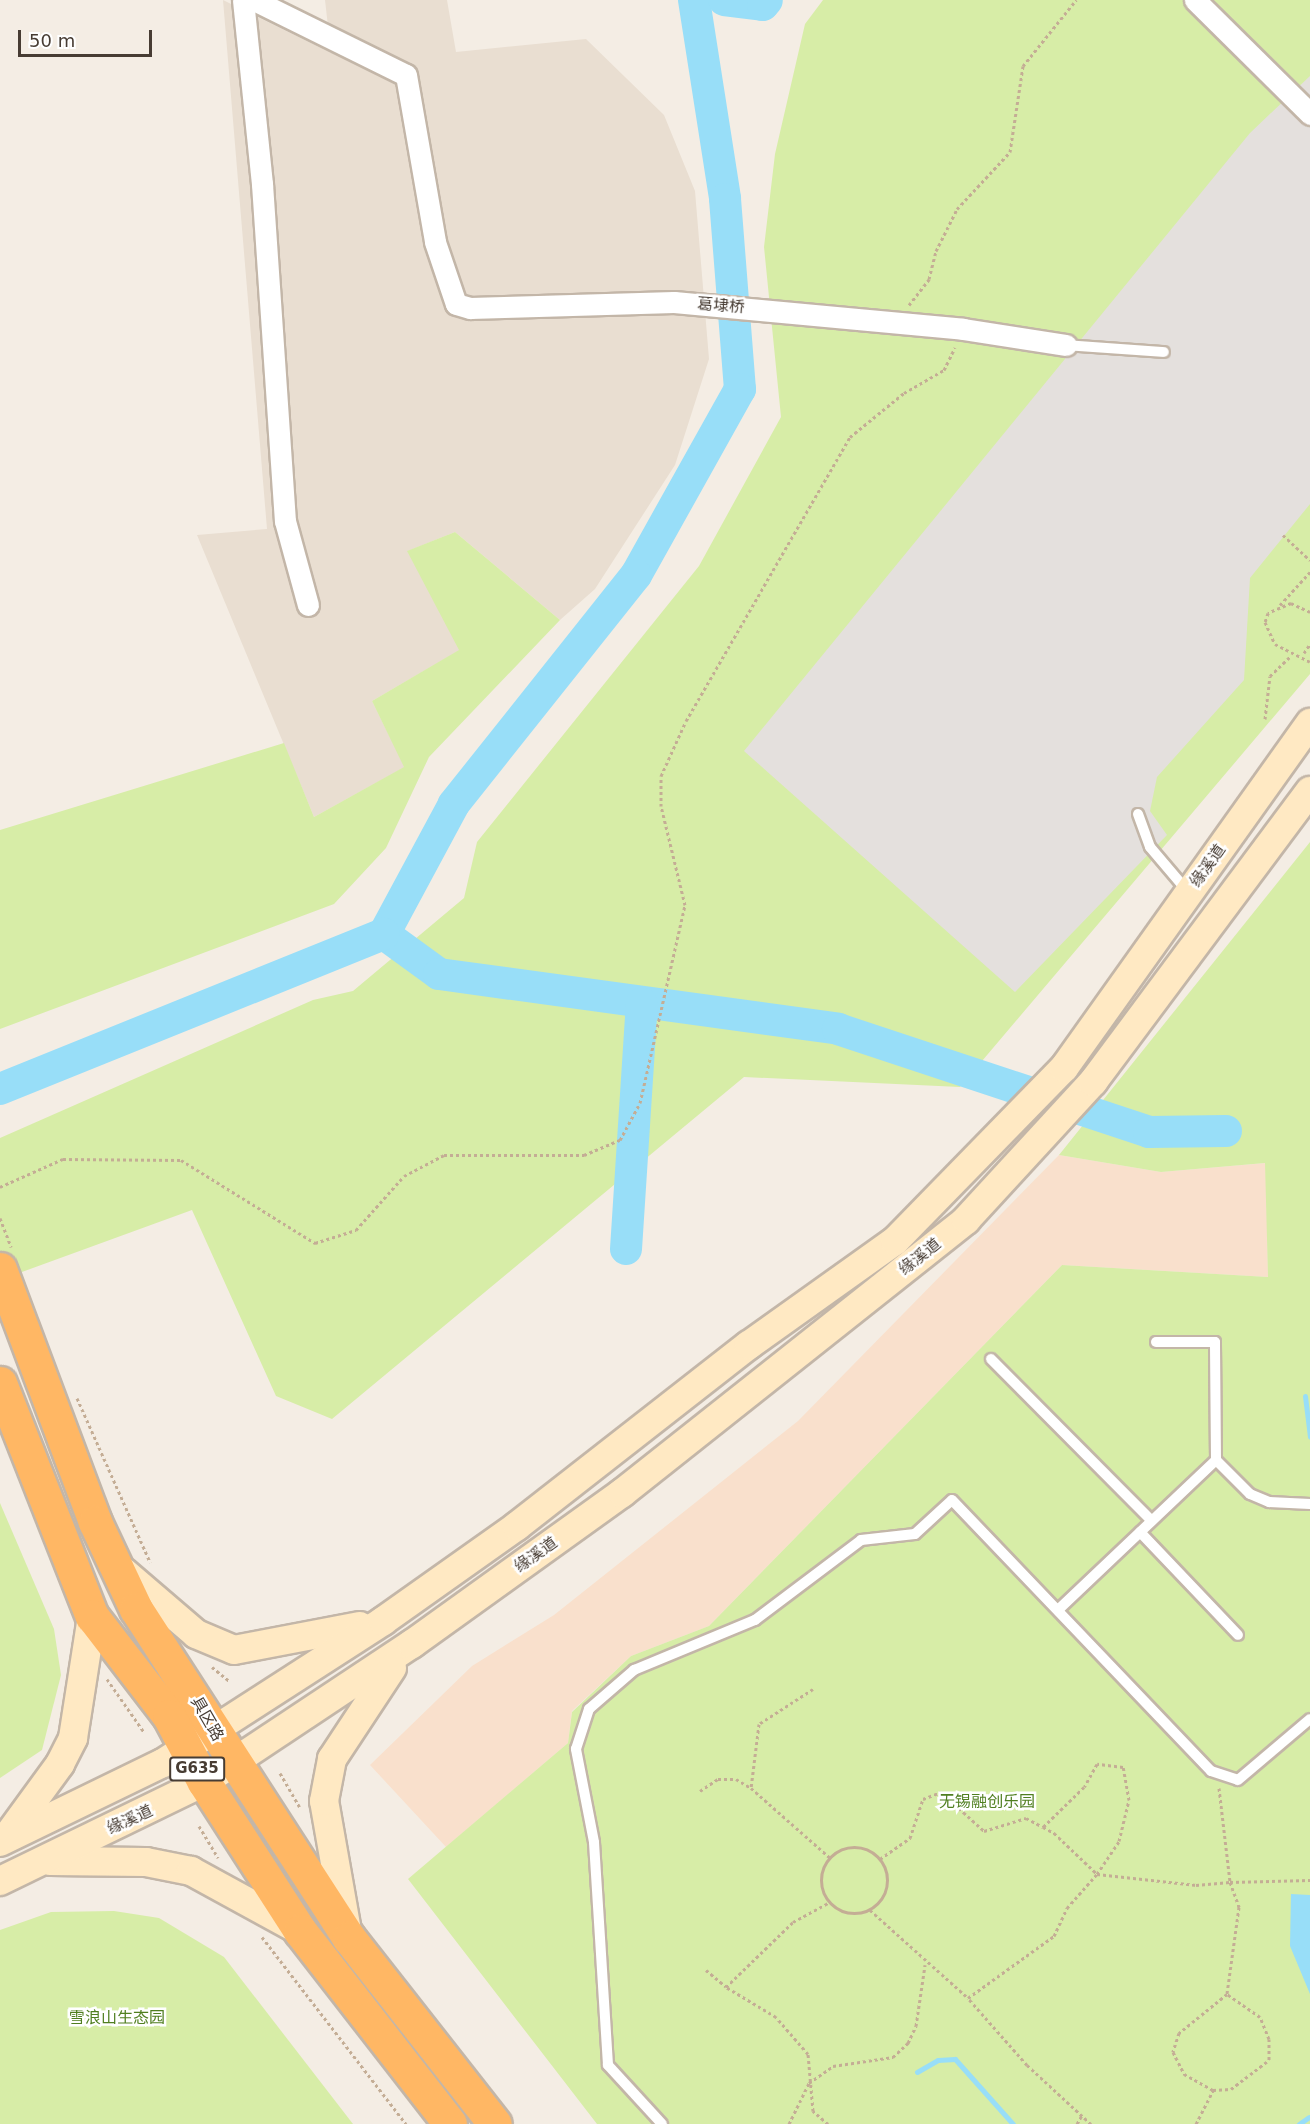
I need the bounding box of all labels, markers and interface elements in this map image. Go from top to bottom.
scale bar [21,18,154,56]
text: 50 m [29,30,75,51]
street label: 葛埭桥 [696,295,746,317]
street label: 缘溪道 [1186,841,1230,891]
street label: 缘溪道 [895,1234,945,1280]
street label: 缘溪道 [511,1533,561,1577]
street label: 具区路 [187,1693,227,1745]
road number: G635 [168,1757,226,1781]
park label: 无锡融创乐园 [939,1792,1035,1812]
street label: 缘溪道 [104,1801,156,1839]
park label: 雪浪山生态园 [69,2008,165,2028]

